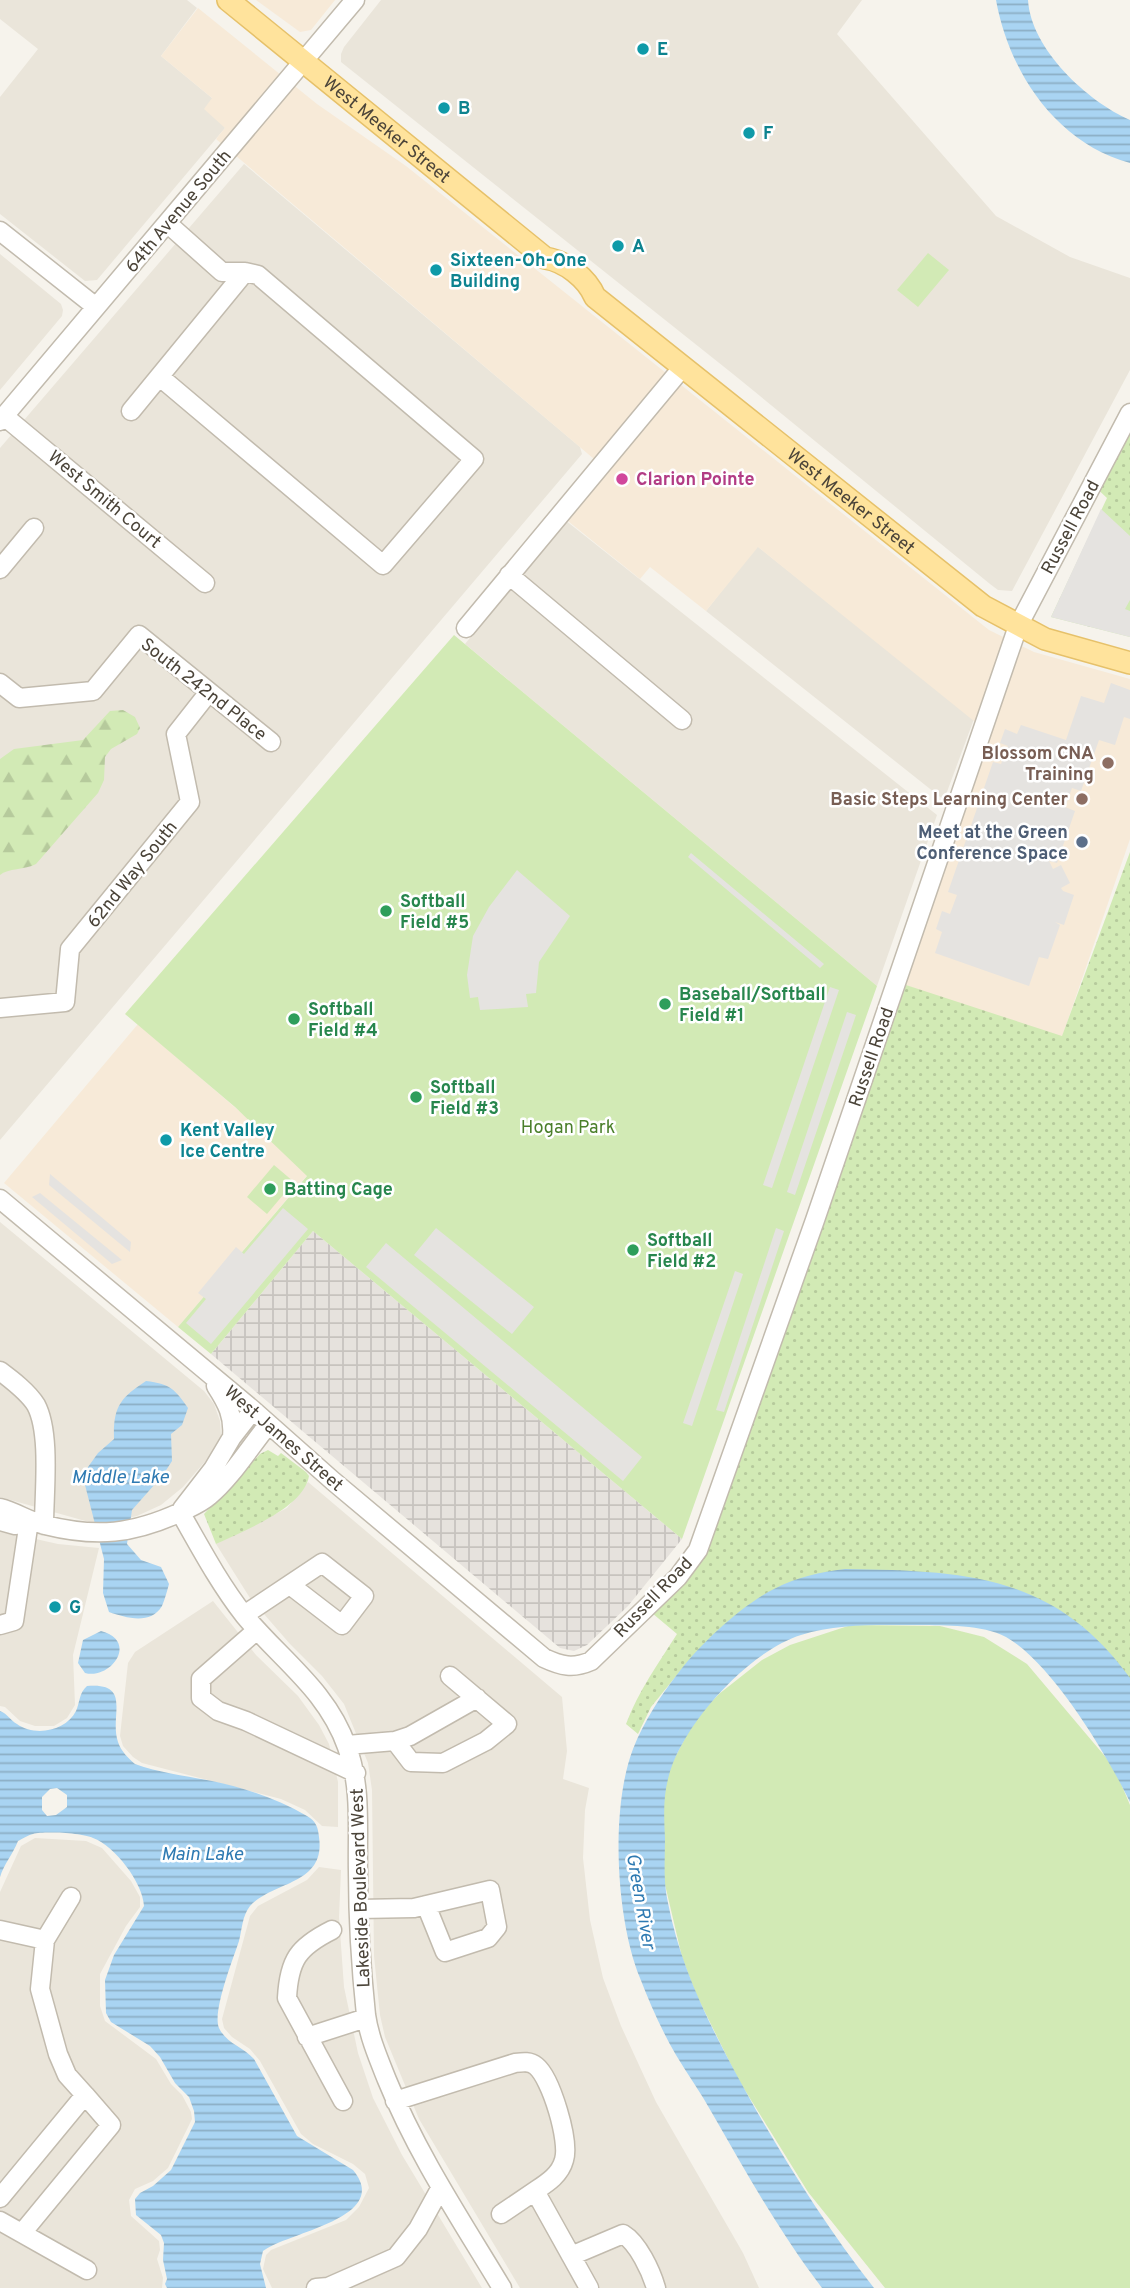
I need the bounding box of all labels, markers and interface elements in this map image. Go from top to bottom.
place label: E [657,39,668,62]
marker: E [635,41,651,57]
street label: West Meeker Street [318,72,454,189]
place label: B [458,98,470,121]
marker: B [436,100,452,116]
place label: F [763,123,773,146]
marker: F [741,125,757,141]
street label: 64th Avenue South [121,146,237,278]
place label: A [632,236,645,259]
marker: A [610,238,626,254]
place label: Sixteen-Oh-One Building [450,250,587,294]
marker: Sixteen-Oh-One Building [428,262,444,278]
street label: West Meeker Street [781,444,919,560]
street label: West Smith Court [43,446,165,554]
place label: Clarion Pointe [636,469,755,492]
marker: Clarion Pointe [614,471,630,487]
street label: Russell Road [1037,477,1106,579]
street label: South 242nd Place [135,634,271,747]
place label: Blossom CNA Training [981,743,1094,787]
marker: Blossom CNA Training [1100,755,1116,771]
place label: Basic Steps Learning Center [830,789,1069,812]
marker: Basic Steps Learning Center [1074,791,1090,807]
street label: 62nd Way South [83,817,183,933]
place label: Meet at the Green Conference Space [916,822,1068,866]
marker: Meet at the Green Conference Space [1074,834,1090,850]
place label: Softball Field #5 [400,891,469,935]
marker: Softball Field #5 [378,903,394,919]
place label: Baseball/Softball Field #1 [679,984,826,1028]
marker: Baseball/Softball Field #1 [657,996,673,1012]
place label: Softball Field #4 [308,999,378,1043]
street label: Russell Road [845,1005,900,1110]
marker: Softball Field #4 [286,1011,302,1027]
place label: Softball Field #3 [430,1077,499,1121]
marker: Softball Field #3 [408,1089,424,1105]
park label: Hogan Park [521,1117,615,1140]
place label: Kent Valley Ice Centre [180,1120,275,1164]
marker: Kent Valley Ice Centre [158,1132,174,1148]
place label: Batting Cage [284,1179,393,1202]
marker: Batting Cage [262,1181,278,1197]
place label: Softball Field #2 [647,1230,716,1274]
marker: Softball Field #2 [625,1242,641,1258]
street label: West James Street [219,1381,347,1497]
water label: Middle Lake [71,1466,169,1490]
street label: Russell Road [610,1553,698,1643]
place label: G [69,1597,81,1620]
marker: G [47,1599,63,1615]
street label: Lakeside Boulevard West [347,1788,376,1988]
water label: Main Lake [161,1843,243,1867]
water label: Green River [620,1852,661,1953]

